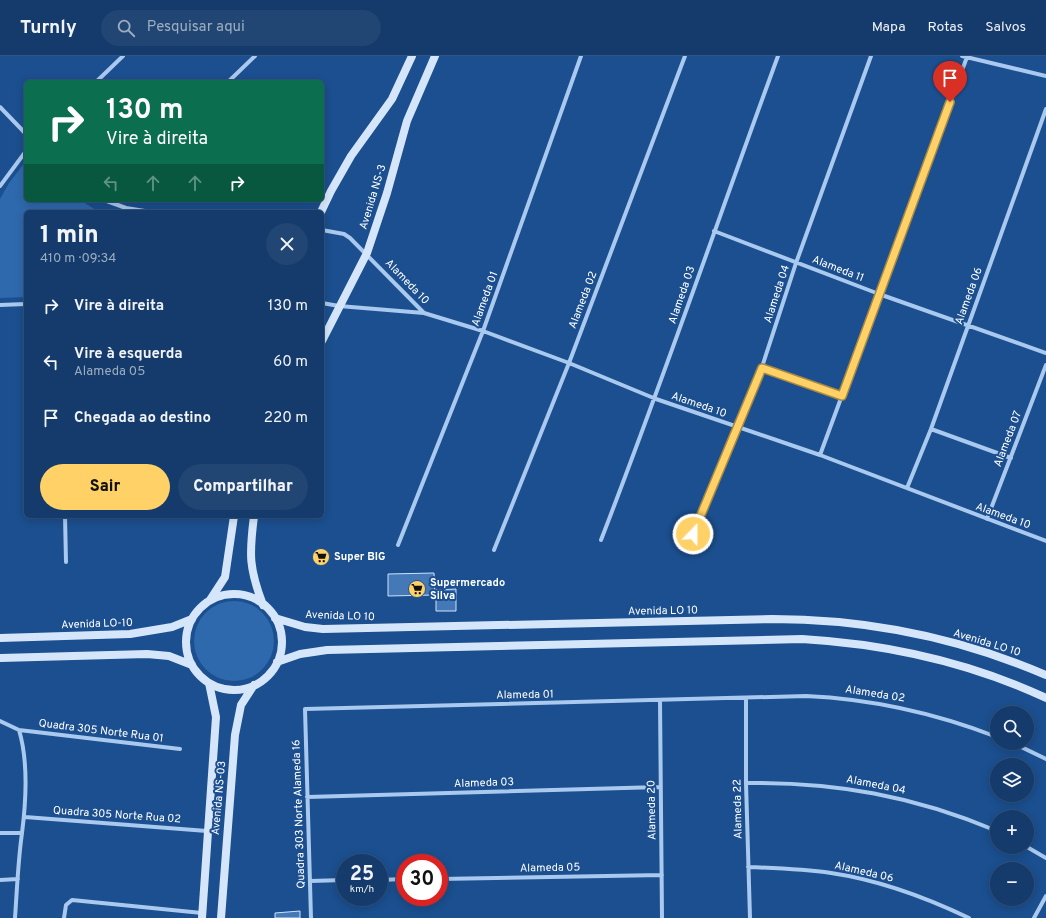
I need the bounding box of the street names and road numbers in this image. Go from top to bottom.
street label: Avenida NS-3 [356,163,390,231]
street label: Alameda 11 [810,253,866,285]
street label: Alameda 10 [382,256,432,308]
street label: Alameda 04 [761,263,793,325]
street label: Alameda 03 [666,264,698,326]
street label: Alameda 06 [952,265,986,327]
street label: Alameda 02 [566,269,600,331]
street label: Alameda 01 [469,270,501,328]
street label: Alameda 10 [669,389,729,421]
street label: Alameda 07 [991,409,1025,469]
street label: Alameda 10 [974,500,1032,532]
street label: Avenida LO 10 [628,603,698,619]
street label: Avenida LO 10 [305,608,375,624]
street label: Avenida LO-10 [61,616,133,632]
street label: Avenida LO 10 [951,626,1023,660]
street label: Alameda 02 [844,682,906,706]
street label: Alameda 01 [496,687,554,703]
street label: Quadra 305 Norte Rua 01 [38,716,164,746]
street label: Quadra 303 Norte Alameda 16 [289,739,309,889]
street label: Avenida NS-03 [209,760,229,836]
street label: Alameda 04 [845,772,907,798]
street label: Alameda 03 [454,775,514,791]
street label: Alameda 22 [730,779,746,839]
street label: Alameda 20 [644,780,660,840]
street label: Quadra 305 Norte Rua 02 [53,804,181,826]
street label: Alameda 06 [833,858,895,886]
street label: Alameda 05 [520,860,580,876]

